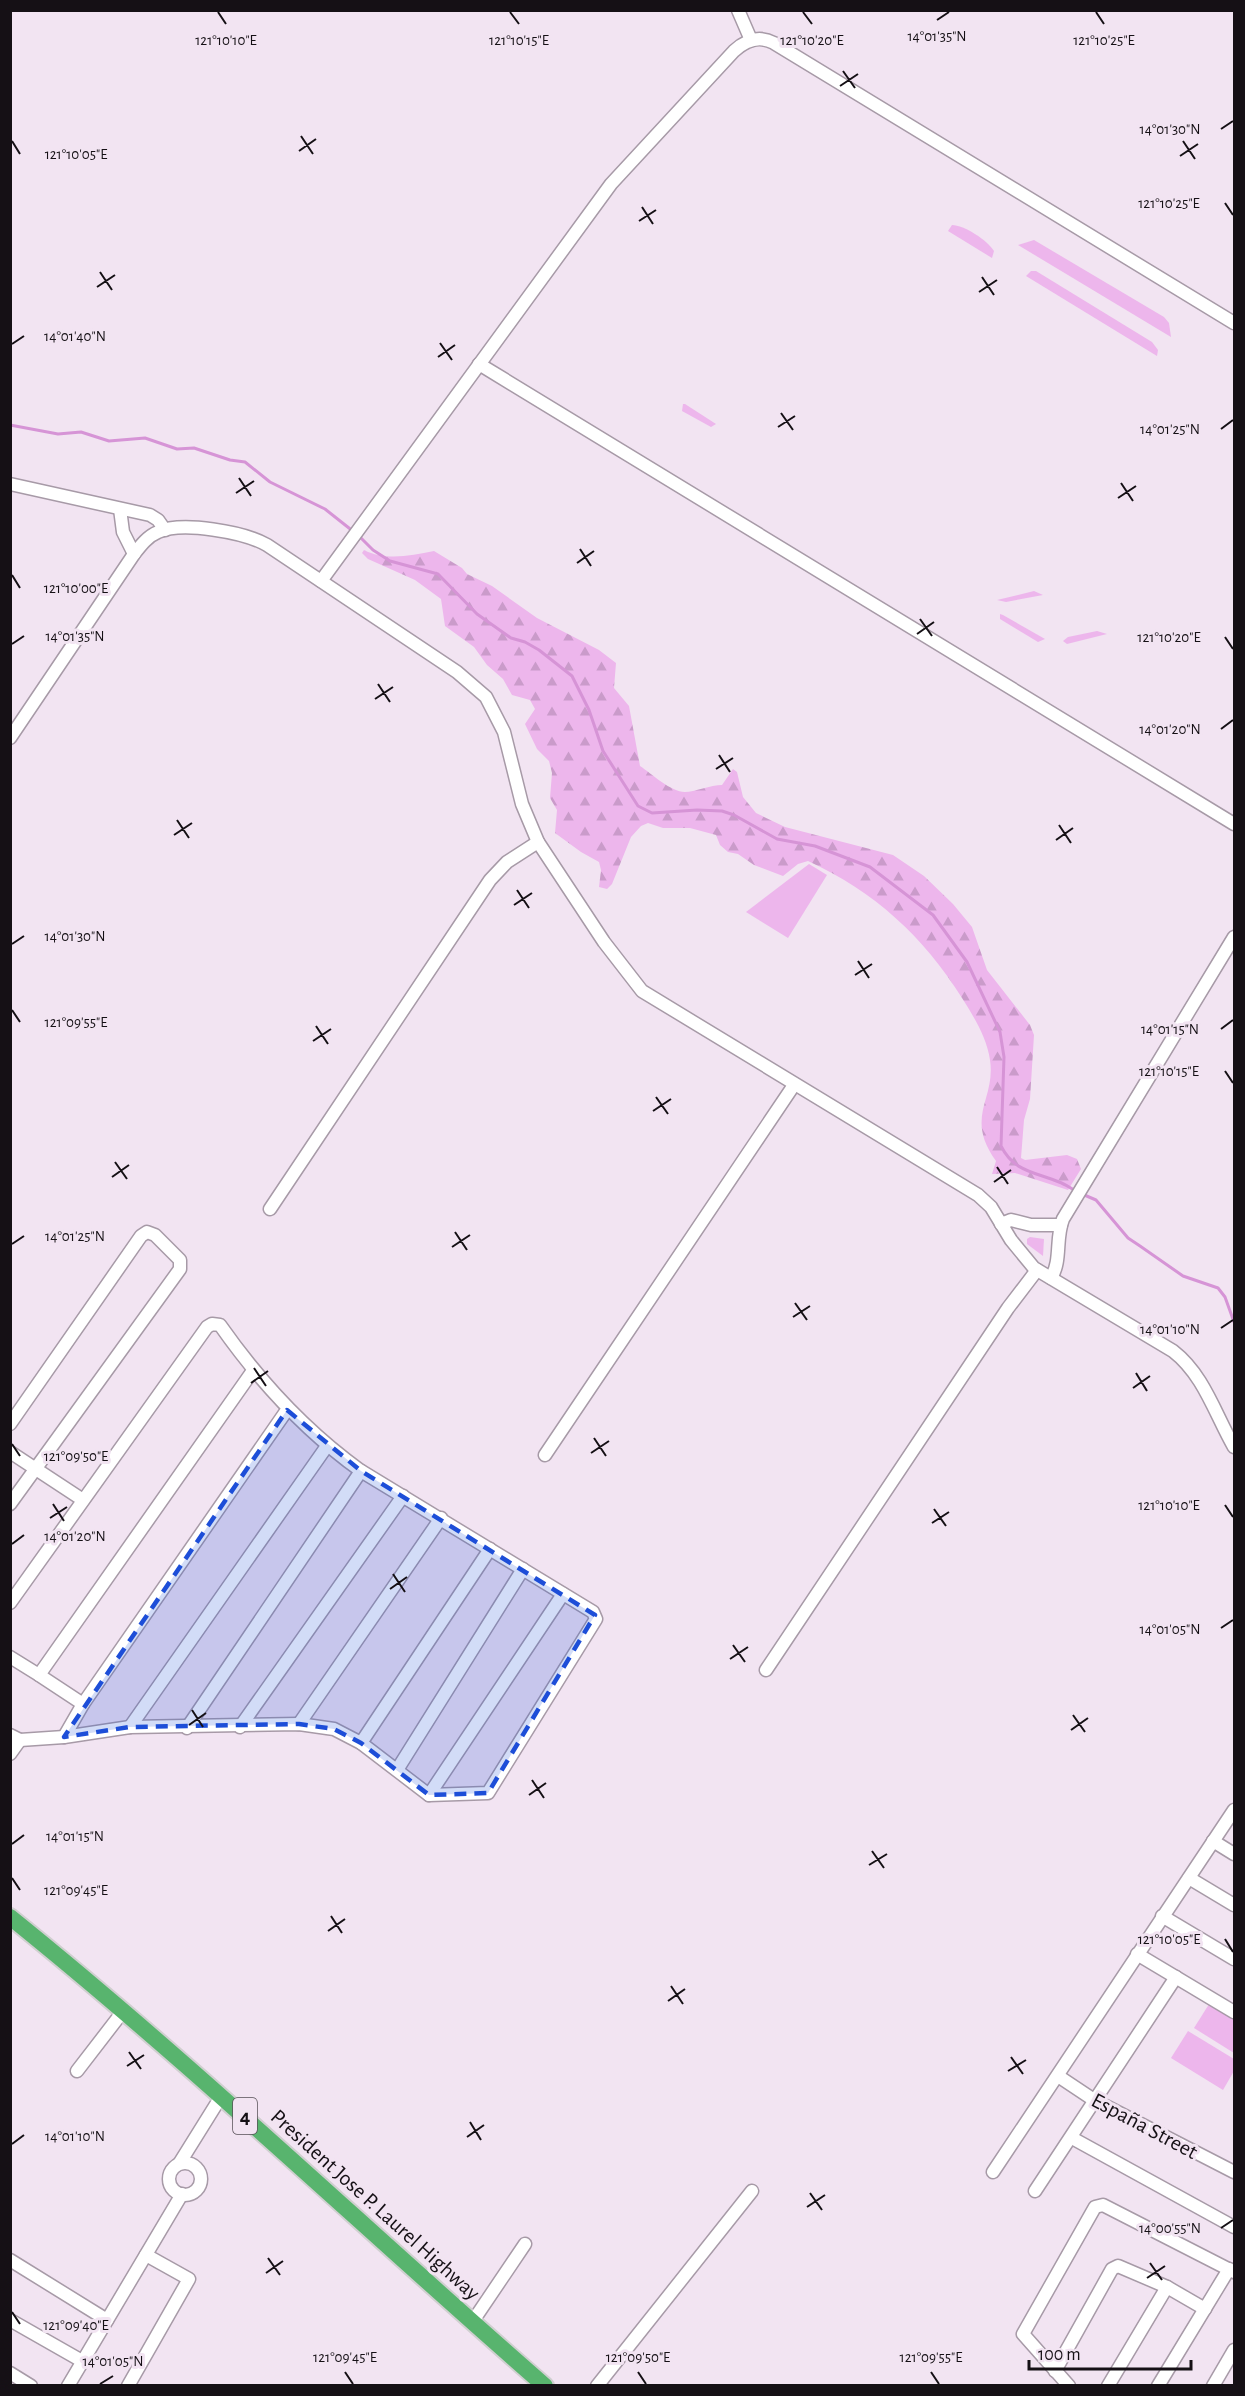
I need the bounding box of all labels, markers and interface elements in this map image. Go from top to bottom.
text: 14°01'35"N [907,29,967,44]
text: 121°10'10"E [195,33,257,48]
text: 121°10'15"E [489,33,549,48]
text: 121°10'20"E [780,33,844,48]
text: 121°10'25"E [1073,33,1135,48]
text: 14°01'30"N [1140,122,1200,137]
text: 121°10'05"E [45,147,107,162]
text: 121°10'25"E [1138,196,1200,211]
text: 14°01'40"N [44,329,106,344]
text: 14°01'25"N [1140,422,1200,437]
text: 121°10'00"E [44,581,108,596]
text: 14°01'35"N [45,629,105,644]
text: 121°10'20"E [1137,630,1201,645]
text: 14°01'20"N [1139,722,1201,737]
text: 14°01'30"N [45,929,105,944]
text: 121°09'55"E [45,1015,107,1030]
text: 14°01'15"N [1141,1022,1199,1037]
text: 121°10'15"E [1139,1064,1199,1079]
text: 14°01'25"N [45,1229,105,1244]
text: 14°01'10"N [1140,1322,1200,1337]
text: 121°09'50"E [44,1449,108,1464]
text: 121°10'10"E [1138,1498,1200,1513]
text: 14°01'20"N [44,1529,106,1544]
text: 14°01'05"N [1140,1622,1200,1637]
text: 14°01'15"N [46,1829,104,1844]
text: 121°09'45"E [44,1883,108,1898]
text: 121°10'05"E [1138,1932,1200,1947]
street label: España Street [1088,2089,1201,2163]
road number: 4 [233,2098,257,2134]
street label: President Jose P. Laurel Highway [267,2105,485,2305]
text: 14°01'10"N [45,2129,105,2144]
text: 14°00'55"N [1139,2221,1201,2236]
text: 121°09'40"E [43,2318,109,2333]
scale bar [1029,2333,1191,2371]
text: 100 m [1038,2346,1081,2364]
text: 121°09'45"E [313,2350,377,2365]
text: 121°09'50"E [606,2350,670,2365]
text: 121°09'55"E [900,2350,962,2365]
text: 14°01'05"N [83,2354,143,2369]

